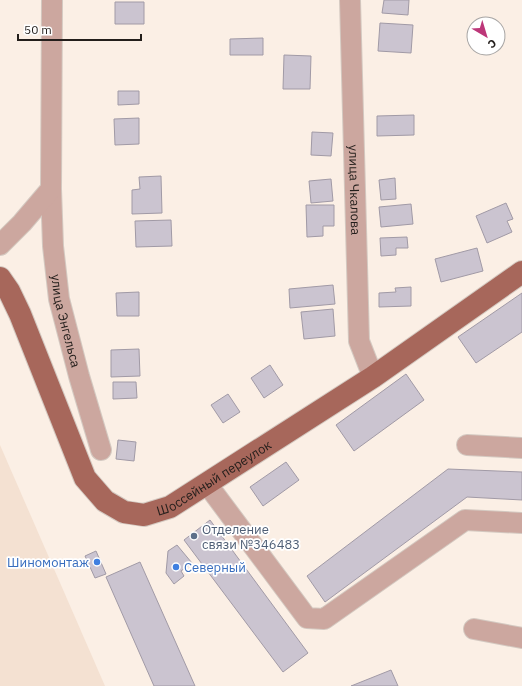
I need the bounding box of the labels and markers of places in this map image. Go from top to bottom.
place label: Отделение связи №346483 [202,521,300,553]
marker: Отделение связи №346483 [189,531,199,541]
place label: Шиномонтаж [7,554,89,571]
marker: Шиномонтаж [92,557,102,567]
place label: Северный [184,559,246,576]
marker: Северный [171,562,181,572]

